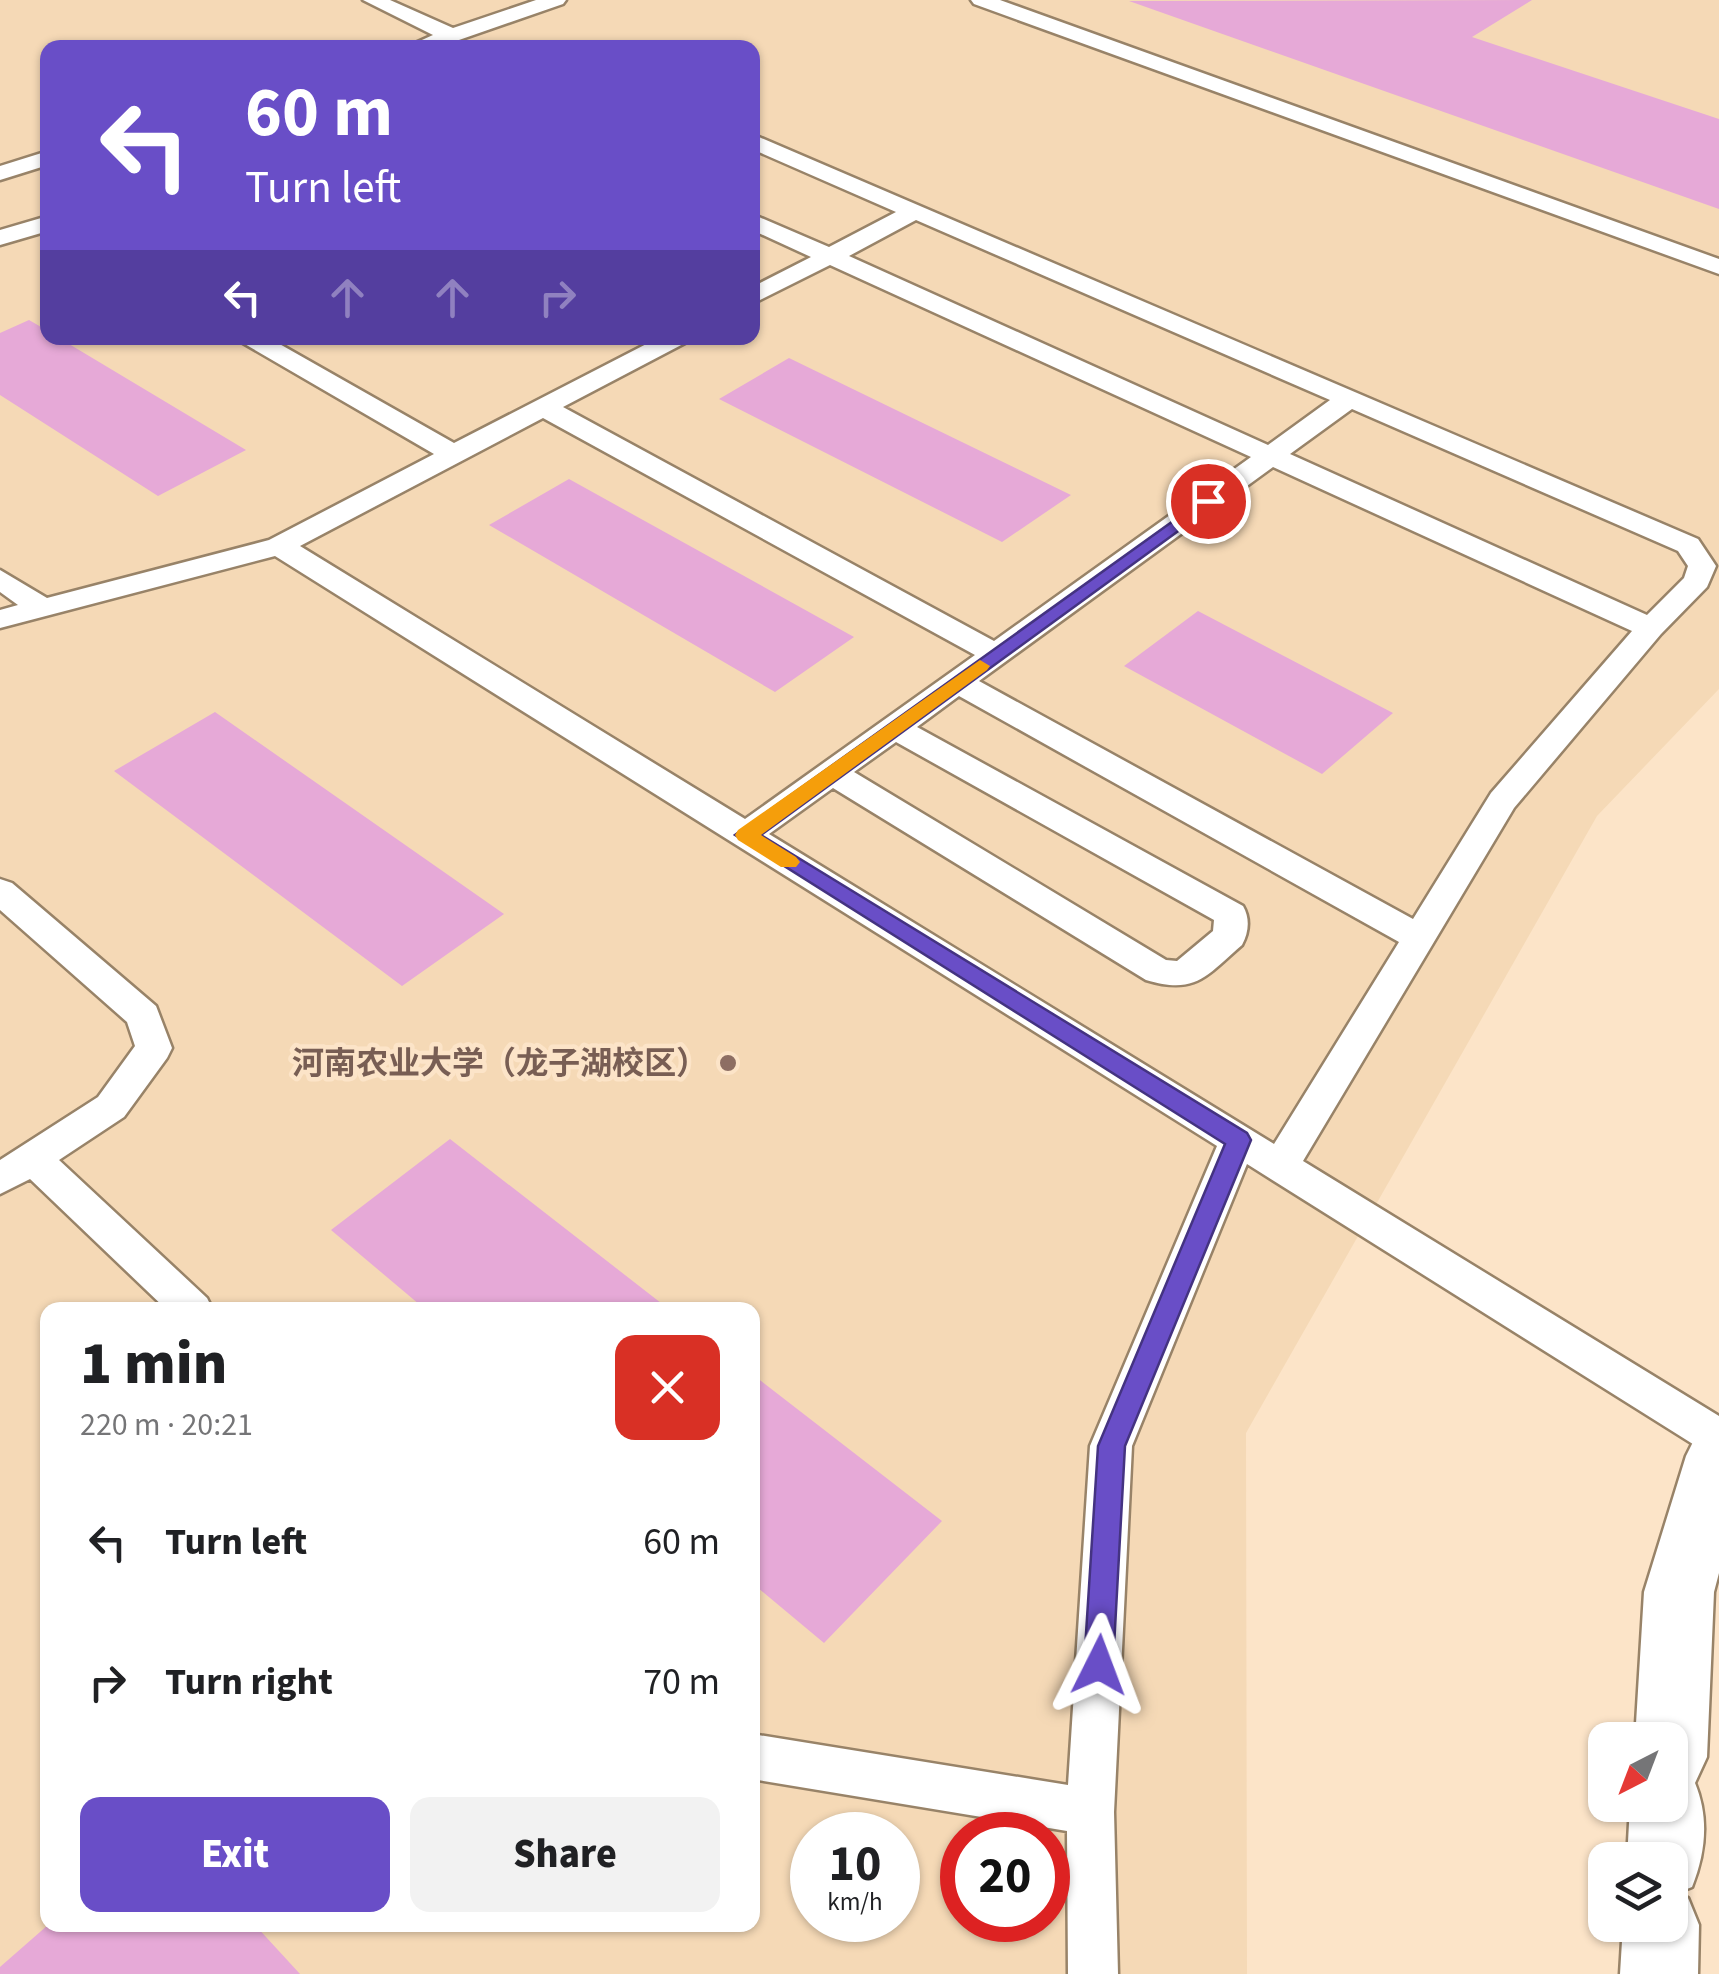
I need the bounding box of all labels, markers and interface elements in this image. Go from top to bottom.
text: 60 m [245,63,393,163]
icon: left [80,80,210,210]
text: Turn left [245,156,401,220]
icon: left [215,270,270,325]
icon: ahead [320,270,375,325]
icon: ahead [425,270,480,325]
icon: right [530,270,585,325]
pin [1166,459,1251,544]
icon: arrive [1181,474,1236,529]
place label: 河南农业大学（龙子湖校区） [292,1041,708,1087]
marker: 河南农业大学（龙子湖校区） [717,1052,739,1074]
text: 1 min [80,1322,227,1407]
button: close [615,1335,720,1440]
text: 220 m · 20:21 [80,1402,253,1448]
icon: left [80,1515,135,1570]
text: Turn left [165,1515,307,1569]
text: 60 m [643,1515,720,1569]
position arrow [1047,1613,1151,1717]
icon: right [80,1655,135,1710]
text: Turn right [165,1655,333,1709]
text: 70 m [643,1655,720,1709]
north arrow [1588,1722,1688,1822]
map controls [1588,1722,1688,1942]
button: Exit [80,1797,390,1912]
button: Share [410,1797,720,1912]
speed limit sign: 20 [940,1812,1070,1942]
text: 10 [829,1829,881,1900]
button: layers [1588,1842,1688,1942]
text: km/h [827,1884,883,1920]

